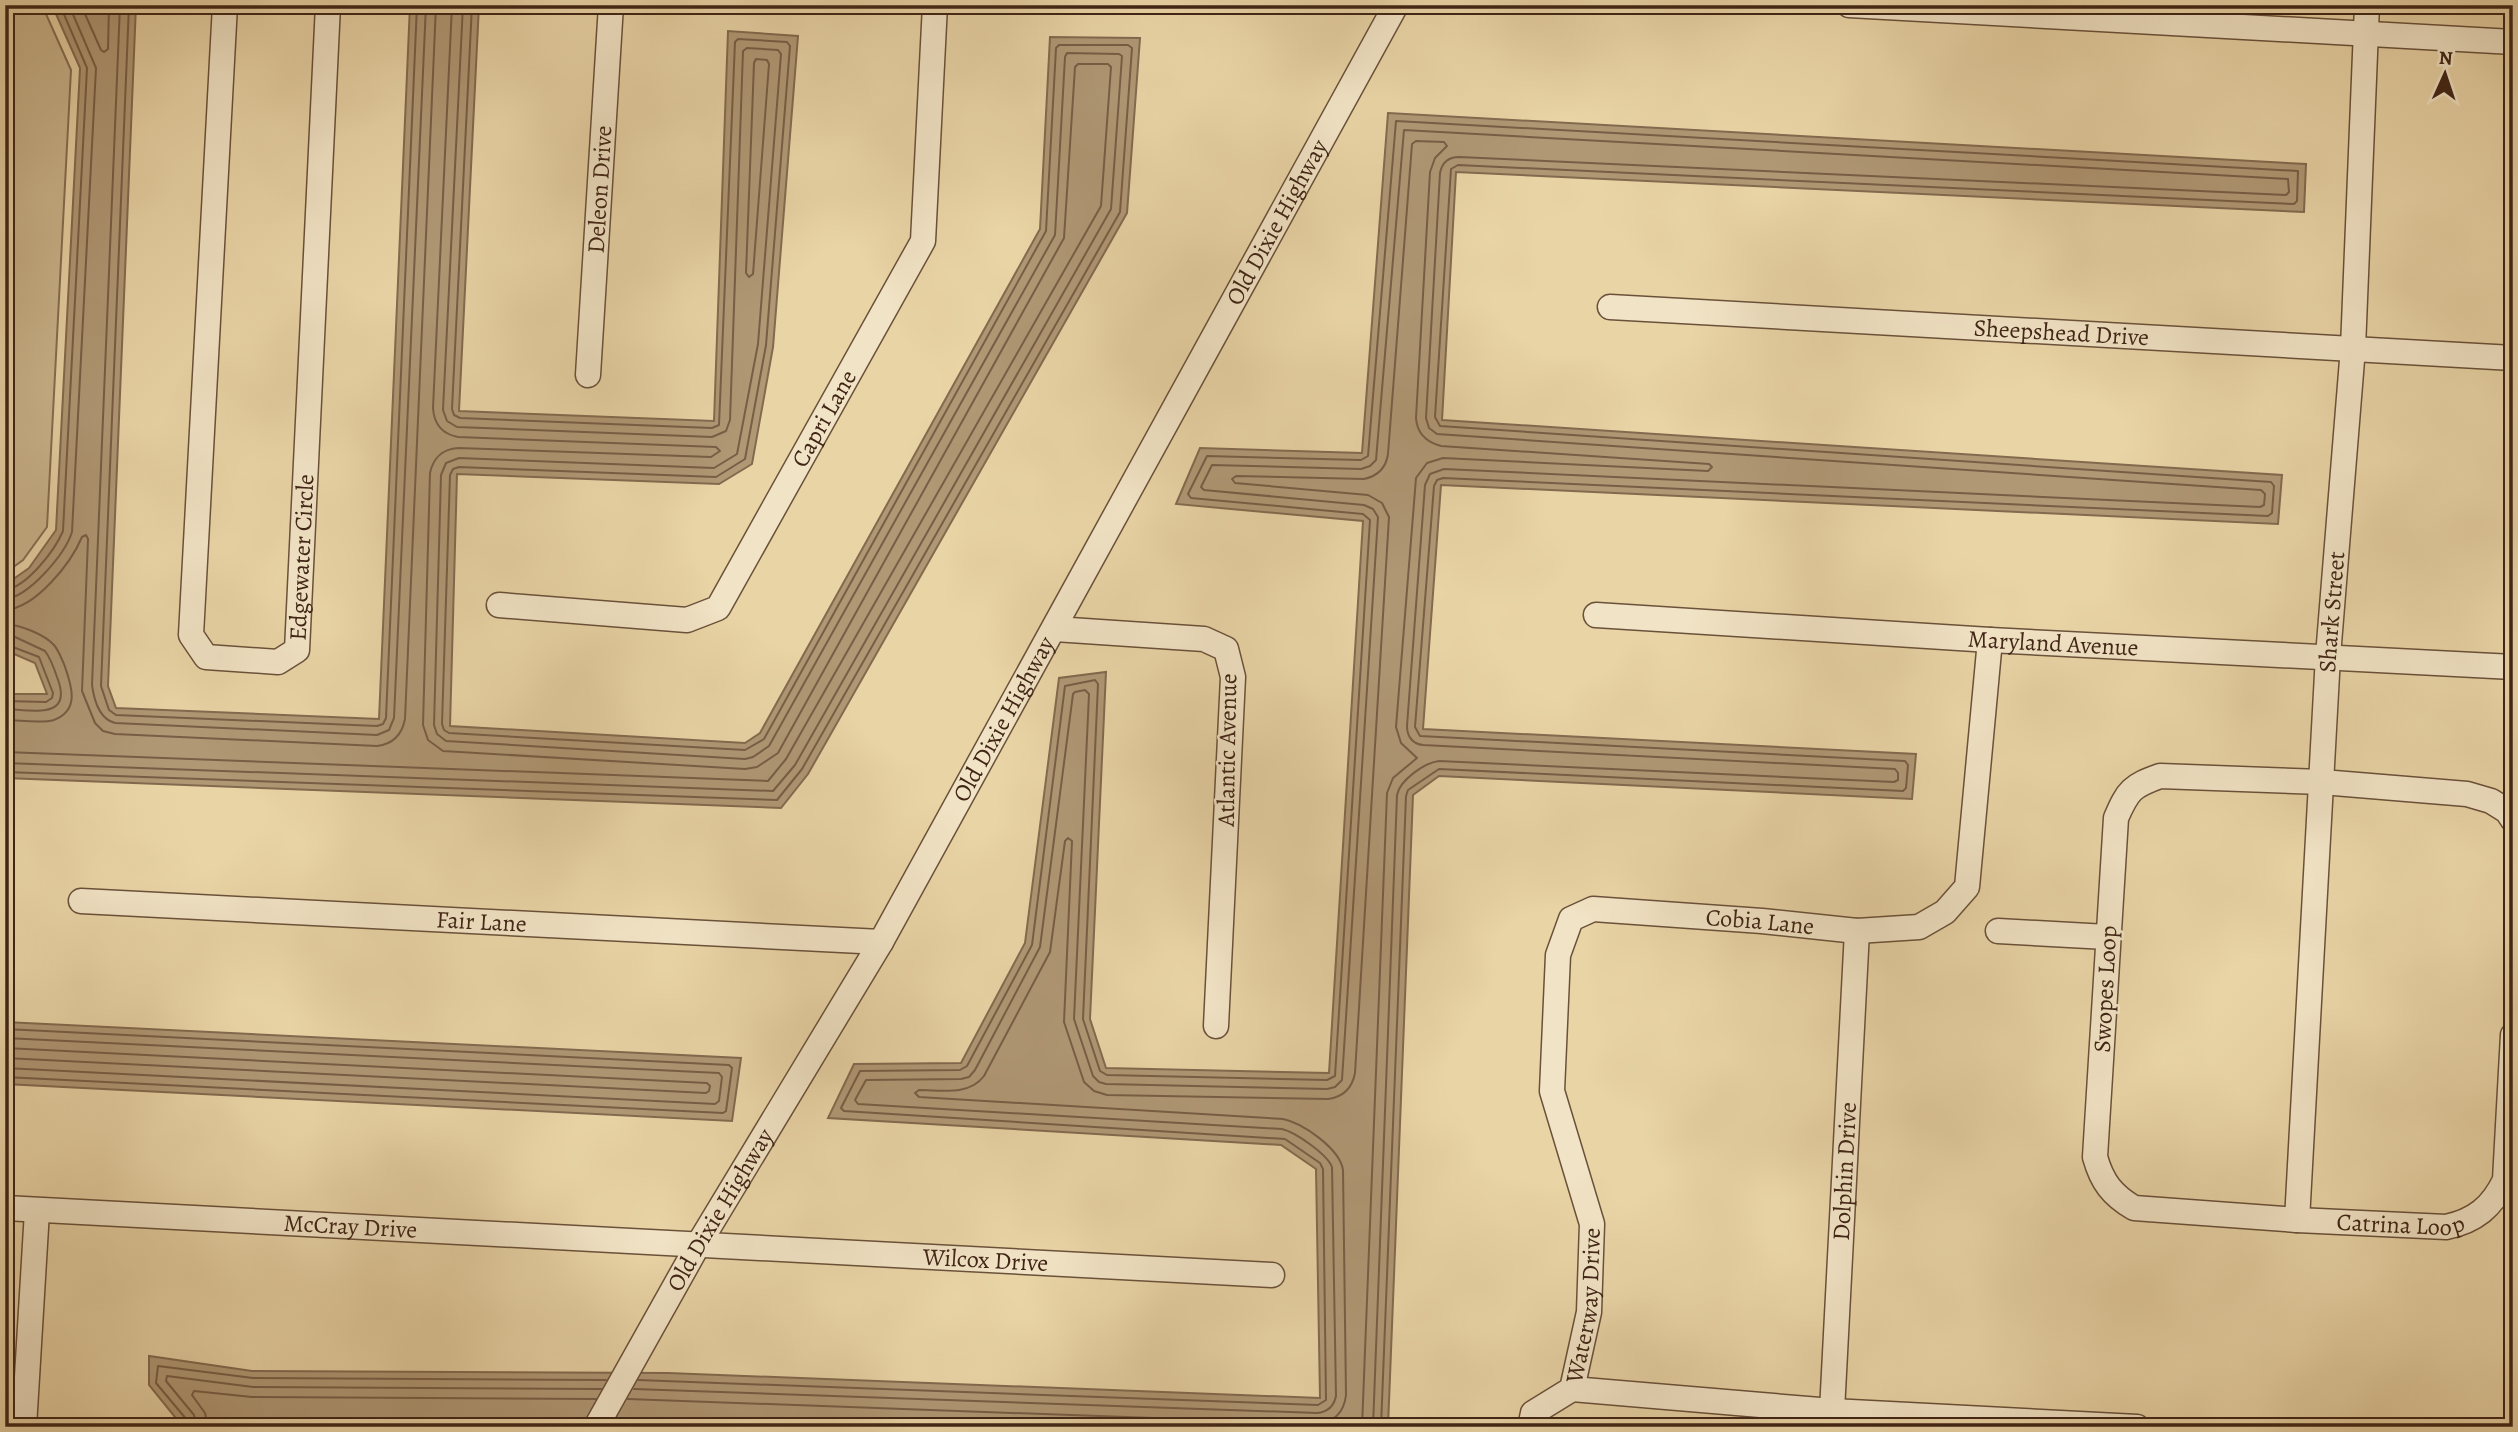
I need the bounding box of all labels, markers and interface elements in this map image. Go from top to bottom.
north arrow [2410,38,2480,108]
text: N [2438,45,2454,71]
street label: Deleon Drive [580,124,619,254]
street label: Old Dixie Highway [1218,133,1335,311]
street label: Sheepshead Drive [1973,312,2150,353]
street label: Capri Lane [784,364,864,473]
street label: Edgewater Circle [281,473,321,641]
street label: Shark Street [2311,550,2352,673]
street label: Maryland Avenue [1967,623,2139,664]
street label: Old Dixie Highway [945,630,1062,808]
street label: Atlantic Avenue [1210,673,1244,828]
street label: Cobia Lane [1705,901,1816,942]
street label: Fair Lane [435,903,527,940]
street label: Swopes Loop [2086,925,2124,1053]
street label: Dolphin Drive [1825,1101,1864,1241]
street label: Old Dixie Highway [659,1122,781,1297]
street label: Catrina Loop [2336,1206,2469,1243]
street label: McCray Drive [283,1207,418,1246]
street label: Waterway Drive [1558,1227,1608,1387]
street label: Wilcox Drive [921,1241,1049,1279]

